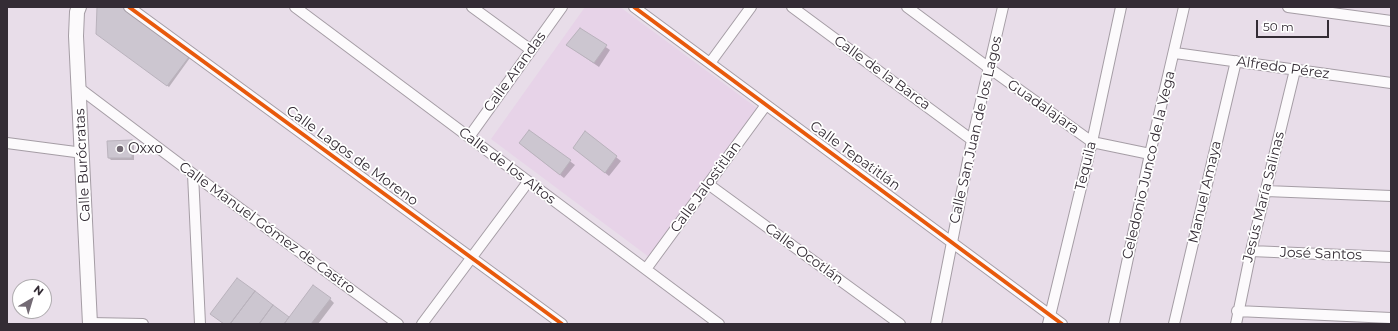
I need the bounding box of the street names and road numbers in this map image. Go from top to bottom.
street label: Calle Arandas [480,29,550,115]
street label: Calle de la Barca [830,32,934,114]
street label: Calle San Juan de los Lagos [946,35,1006,225]
street label: Alfredo Pérez [1235,53,1331,83]
street label: Celedonio Junco de la Vega [1119,69,1179,261]
street label: Guadalajara [1004,76,1082,138]
street label: Calle Lagos de Moreno [283,102,421,210]
street label: Calle Burócratas [72,108,94,222]
street label: Calle Tepatitlán [807,118,903,194]
street label: Calle de los Altos [455,124,559,208]
street label: Jesús María Salinas [1240,130,1288,264]
street label: Calle Jalostitlan [667,138,745,236]
street label: Manuel Amaya [1185,139,1225,245]
street label: Tequila [1072,140,1100,192]
street label: Calle Manuel Gómez de Castro [175,158,359,298]
street label: Calle Ocotlán [761,220,847,288]
street label: José Santos [1280,244,1362,264]

